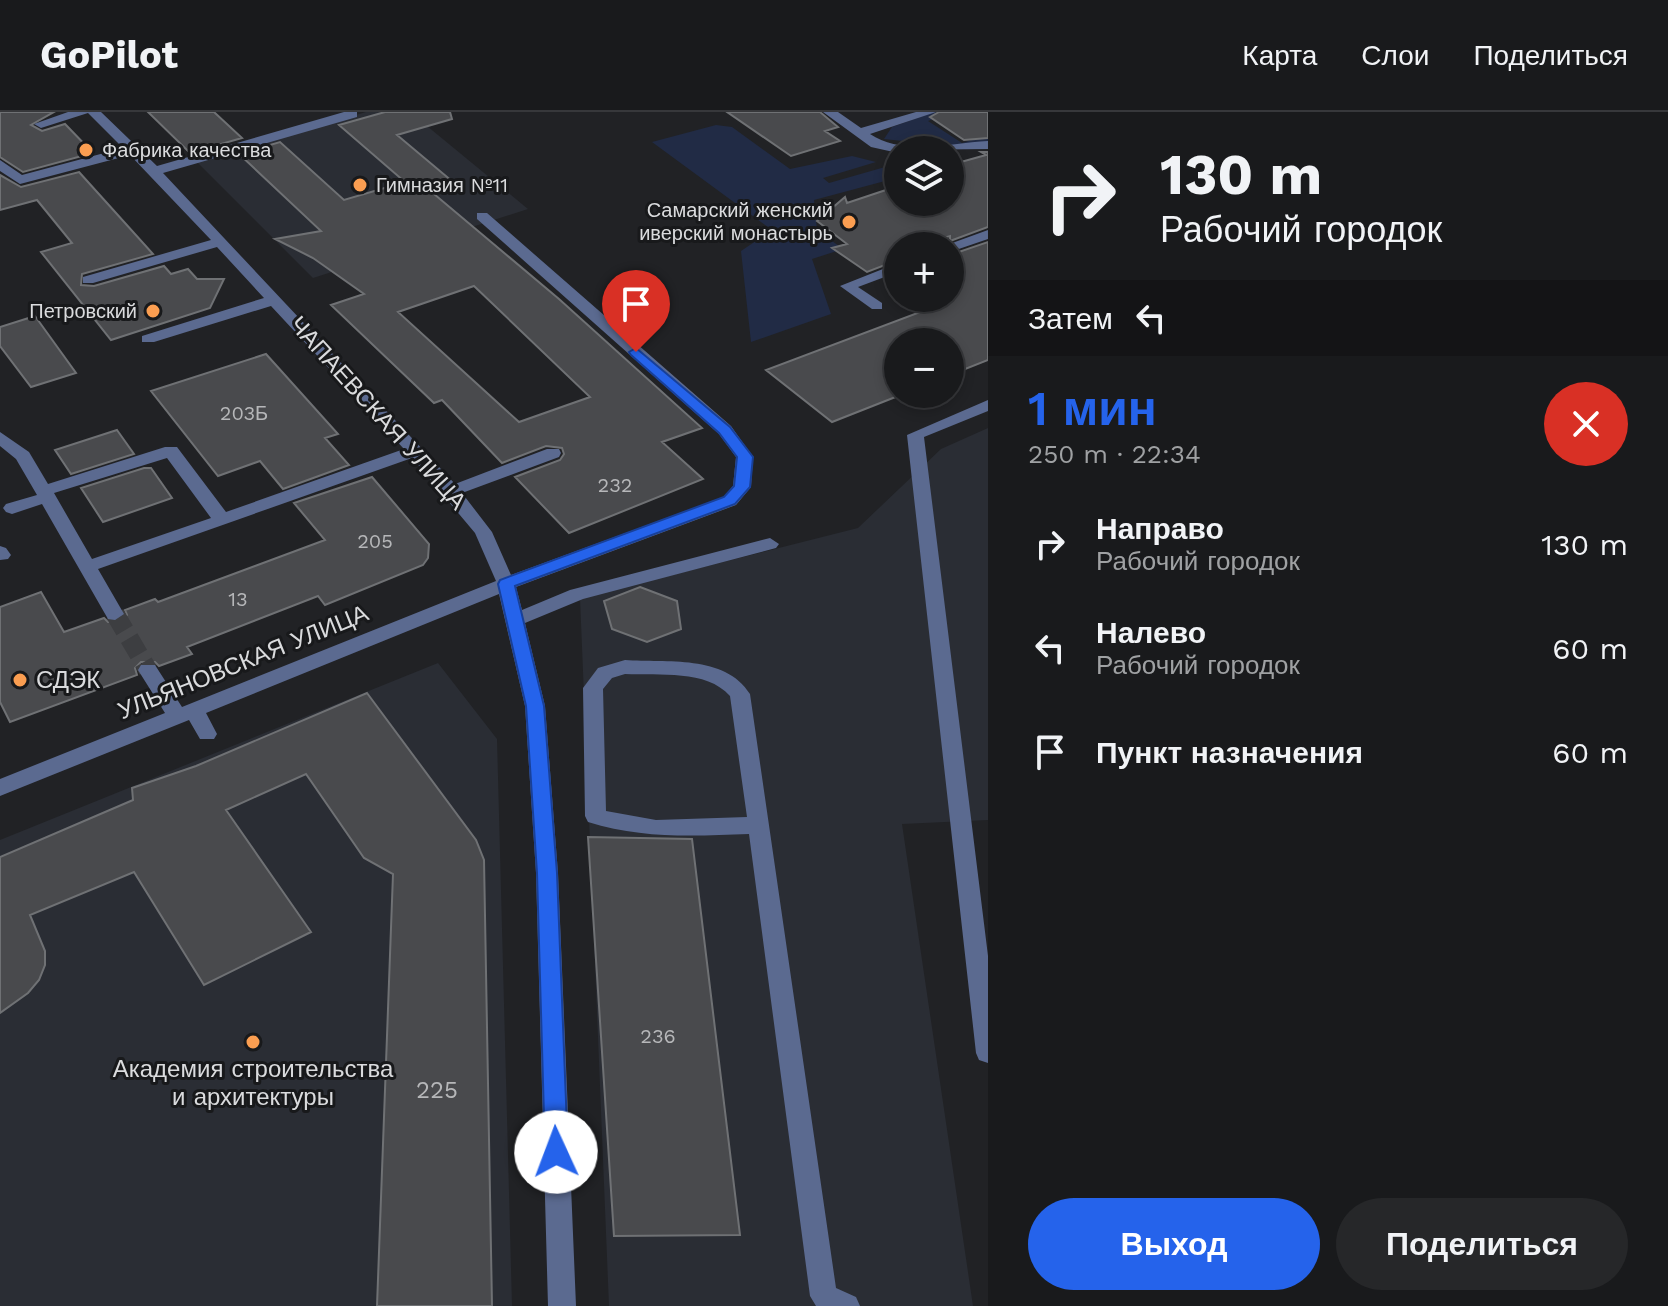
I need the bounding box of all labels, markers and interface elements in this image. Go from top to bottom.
text: GoPilot [40,33,178,77]
text: Карта [1242,39,1317,72]
text: Слои [1361,39,1429,72]
text: Поделиться [1473,39,1628,72]
map controls [884,136,964,408]
button: layers [884,136,964,216]
place label: Фабрика качества [102,138,272,162]
marker: Фабрика качества [77,141,95,159]
text: 130 m [1160,142,1322,208]
icon: right [1028,144,1132,248]
place label: Гимназия №11 [376,173,508,197]
marker: Гимназия №11 [351,176,369,194]
place label: Самарский женский иверский монастырь [639,198,833,245]
text: Рабочий городок [1160,209,1442,251]
marker: Самарский женский иверский монастырь [840,213,858,231]
button: + [884,232,964,312]
pin [602,270,670,352]
icon: arrive [614,282,658,326]
icon: left [1129,296,1173,340]
place label: Петровский [29,299,137,323]
text: Затем [1028,301,1113,336]
marker: Петровский [144,302,162,320]
street label: ЧАПАЕВСКАЯ УЛИЦА [284,311,472,515]
button: − [884,328,964,408]
text: 1 мин [1028,380,1157,437]
button: close [1544,382,1628,466]
house number: 203Б [220,401,268,425]
text: 250 m · 22:34 [1028,439,1201,469]
house number: 232 [598,473,632,497]
text: Направо [1096,511,1224,546]
icon: right [1028,522,1072,566]
text: 130 m [1541,527,1628,562]
house number: 205 [357,529,393,553]
text: Рабочий городок [1096,546,1300,576]
house number: 13 [228,587,248,611]
street label: УЛЬЯНОВСКАЯ УЛИЦА [114,599,372,725]
text: Налево [1096,615,1206,650]
icon: left [1028,626,1072,670]
text: 60 m [1552,631,1628,666]
text: Рабочий городок [1096,650,1300,680]
place label: СДЭК [36,666,100,694]
marker: СДЭК [11,671,29,689]
icon: arrive [1028,730,1072,774]
text: Пункт назначения [1096,735,1363,770]
text: 60 m [1552,735,1628,770]
house number: 236 [640,1024,676,1048]
marker: Академия строительства и архитектуры [244,1033,262,1051]
place label: Академия строительства и архитектуры [113,1055,394,1111]
house number: 225 [416,1076,458,1104]
position arrow [514,1110,598,1194]
button: Выход [1028,1198,1320,1290]
button: Поделиться [1336,1198,1628,1290]

